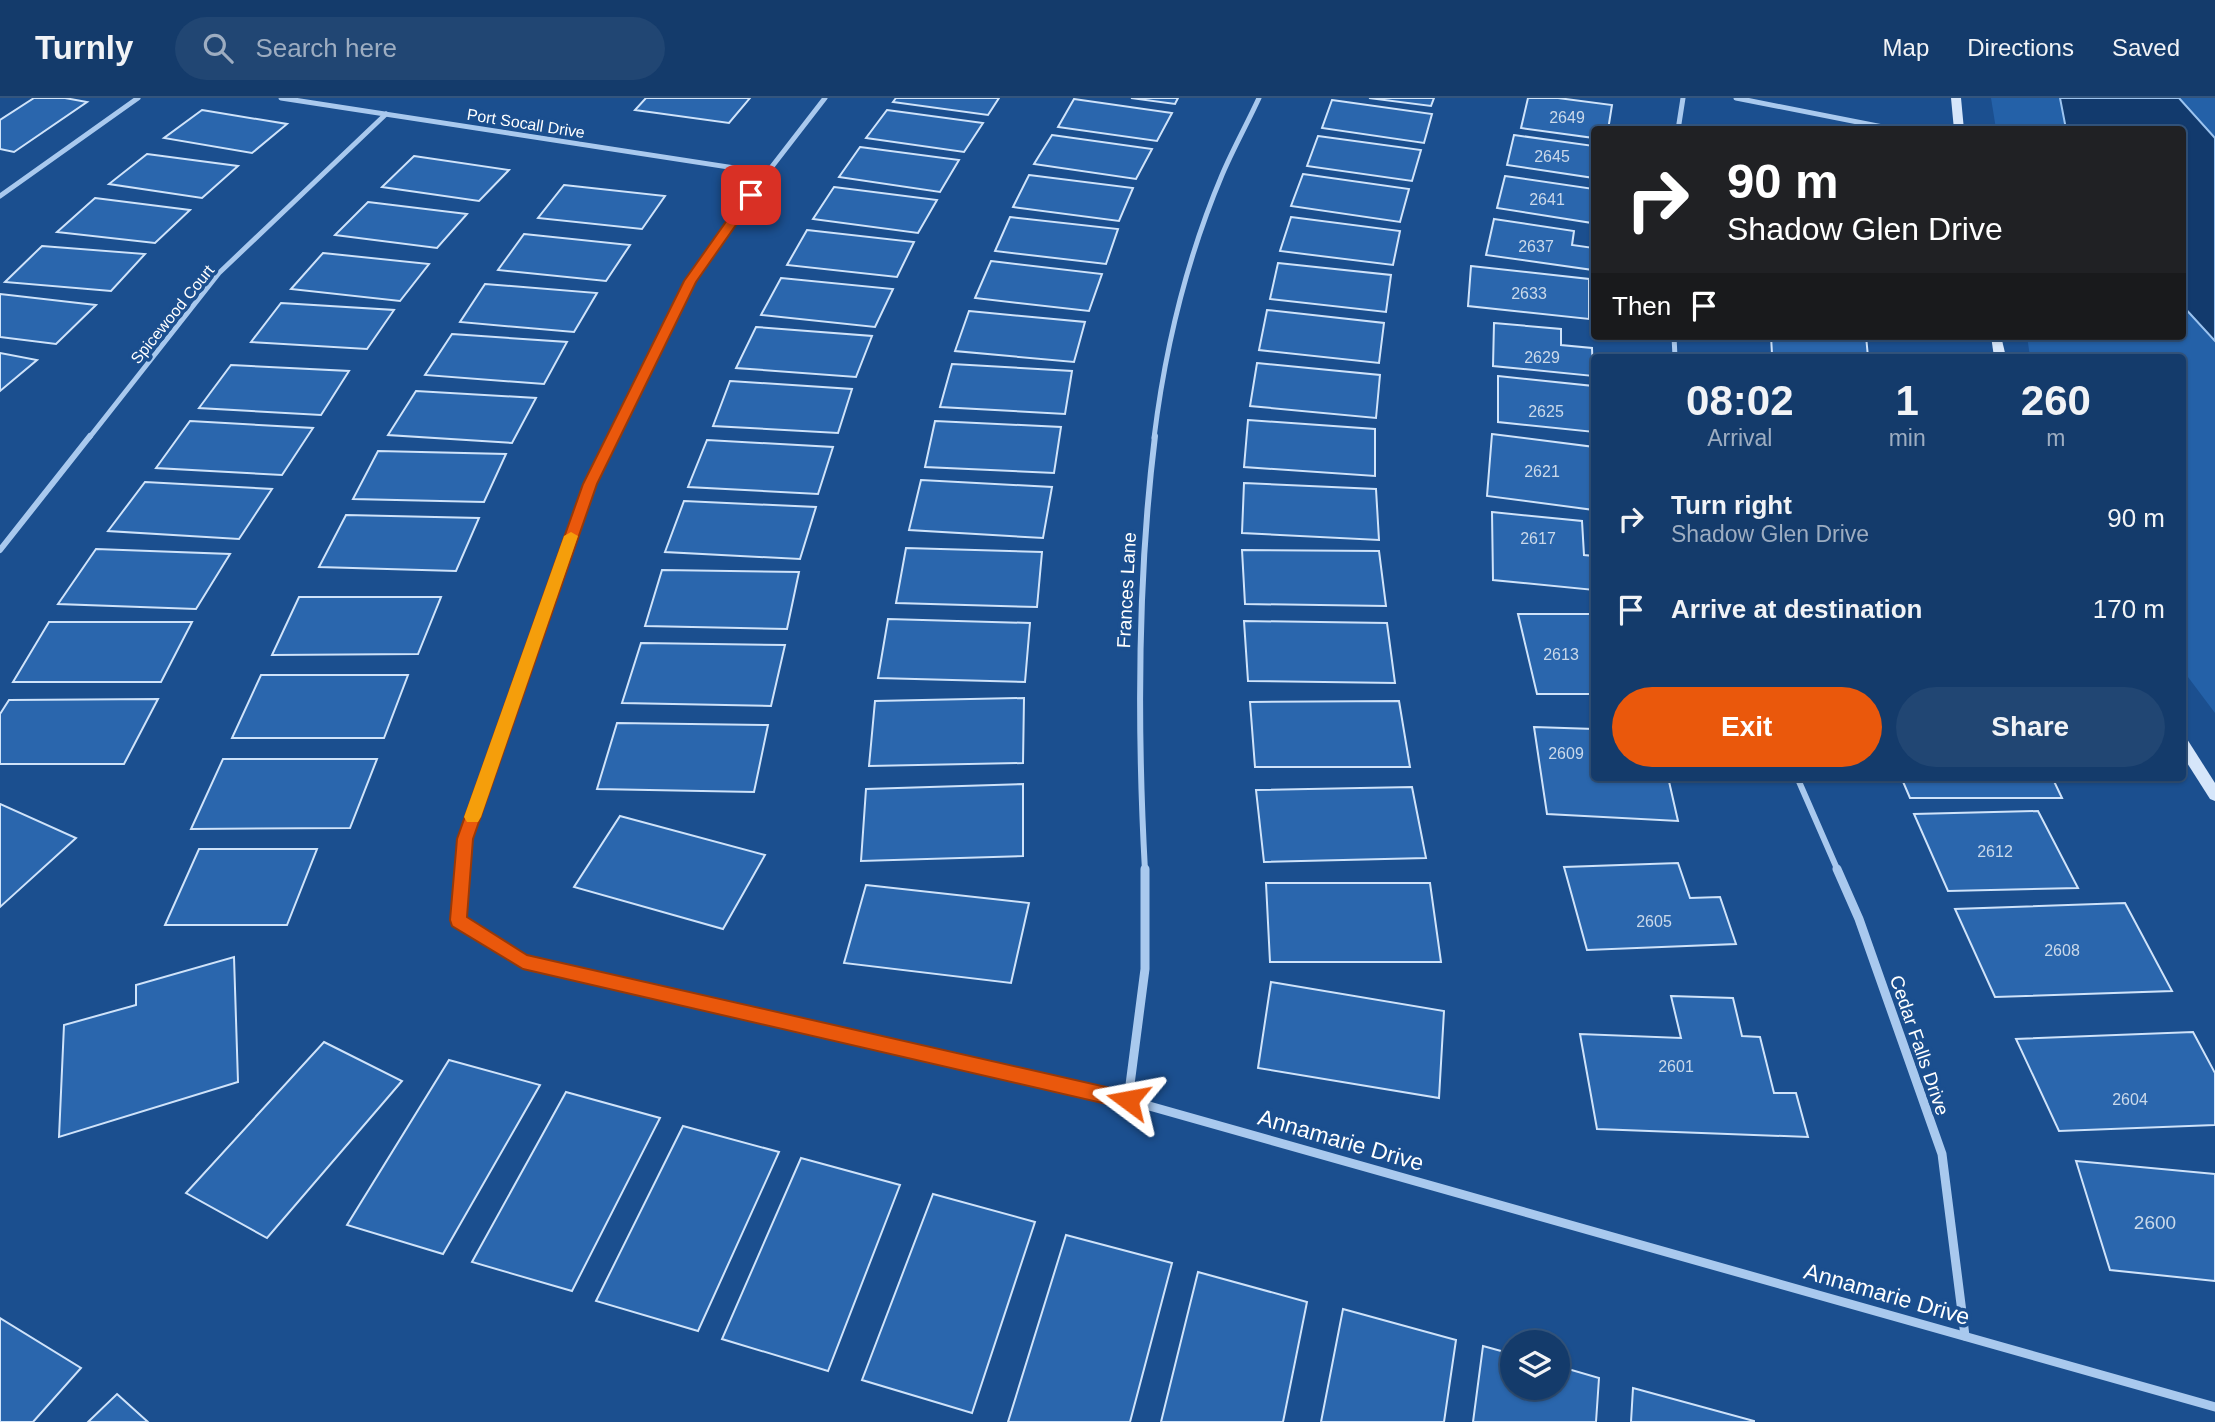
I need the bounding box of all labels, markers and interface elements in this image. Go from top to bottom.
search box [175,17,665,80]
text: Turnly [35,29,133,66]
icon: search [199,29,237,67]
text: Search here [255,33,397,63]
text: Map [1883,34,1929,61]
text: Directions [1967,34,2074,61]
text: Saved [2112,34,2180,61]
street label: Port Socall Drive [466,106,586,141]
house number: 2649 [1549,109,1585,126]
house number: 2645 [1534,148,1570,165]
icon: right [1612,154,1703,245]
text: 90 m [1727,154,1839,208]
pin [721,165,781,225]
icon: arrive [732,176,770,214]
house number: 2641 [1529,191,1565,208]
text: Shadow Glen Drive [1727,211,2003,247]
house number: 2637 [1518,238,1554,255]
street label: Spicewood Court [127,261,218,367]
house number: 2633 [1511,285,1547,302]
icon: arrive [1685,287,1723,325]
text: Then [1612,291,1671,321]
house number: 2629 [1524,349,1560,366]
text: 08:02 [1686,377,1794,424]
text: 1 [1895,377,1919,424]
text: 260 [2021,377,2091,424]
house number: 2625 [1528,403,1564,420]
text: Arrival [1707,425,1772,451]
text: min [1889,425,1926,451]
text: m [2046,425,2065,451]
house number: 2621 [1524,463,1560,480]
text: Turn right [1671,490,1792,520]
icon: right [1612,500,1650,538]
text: 90 m [2107,503,2165,533]
text: Shadow Glen Drive [1671,521,1869,547]
house number: 2617 [1520,530,1556,547]
street label: Frances Lane [1113,531,1140,649]
icon: arrive [1612,591,1650,629]
text: Arrive at destination [1671,594,1922,624]
text: 170 m [2093,594,2165,624]
house number: 2613 [1543,646,1579,663]
button: Exit [1612,687,1882,767]
button: Share [1896,687,2165,767]
house number: 2609 [1548,745,1584,762]
house number: 2612 [1977,843,2013,860]
house number: 2605 [1636,913,1672,930]
house number: 2608 [2044,942,2080,959]
street label: Cedar Falls Drive [1886,972,1953,1118]
house number: 2601 [1658,1058,1694,1075]
position arrow [1091,1063,1165,1137]
house number: 2604 [2112,1091,2148,1108]
street label: Annamarie Drive [1255,1104,1427,1176]
house number: 2600 [2134,1212,2176,1233]
street label: Annamarie Drive [1801,1258,1973,1330]
map controls [1500,1330,1570,1400]
button: layers [1500,1330,1570,1400]

